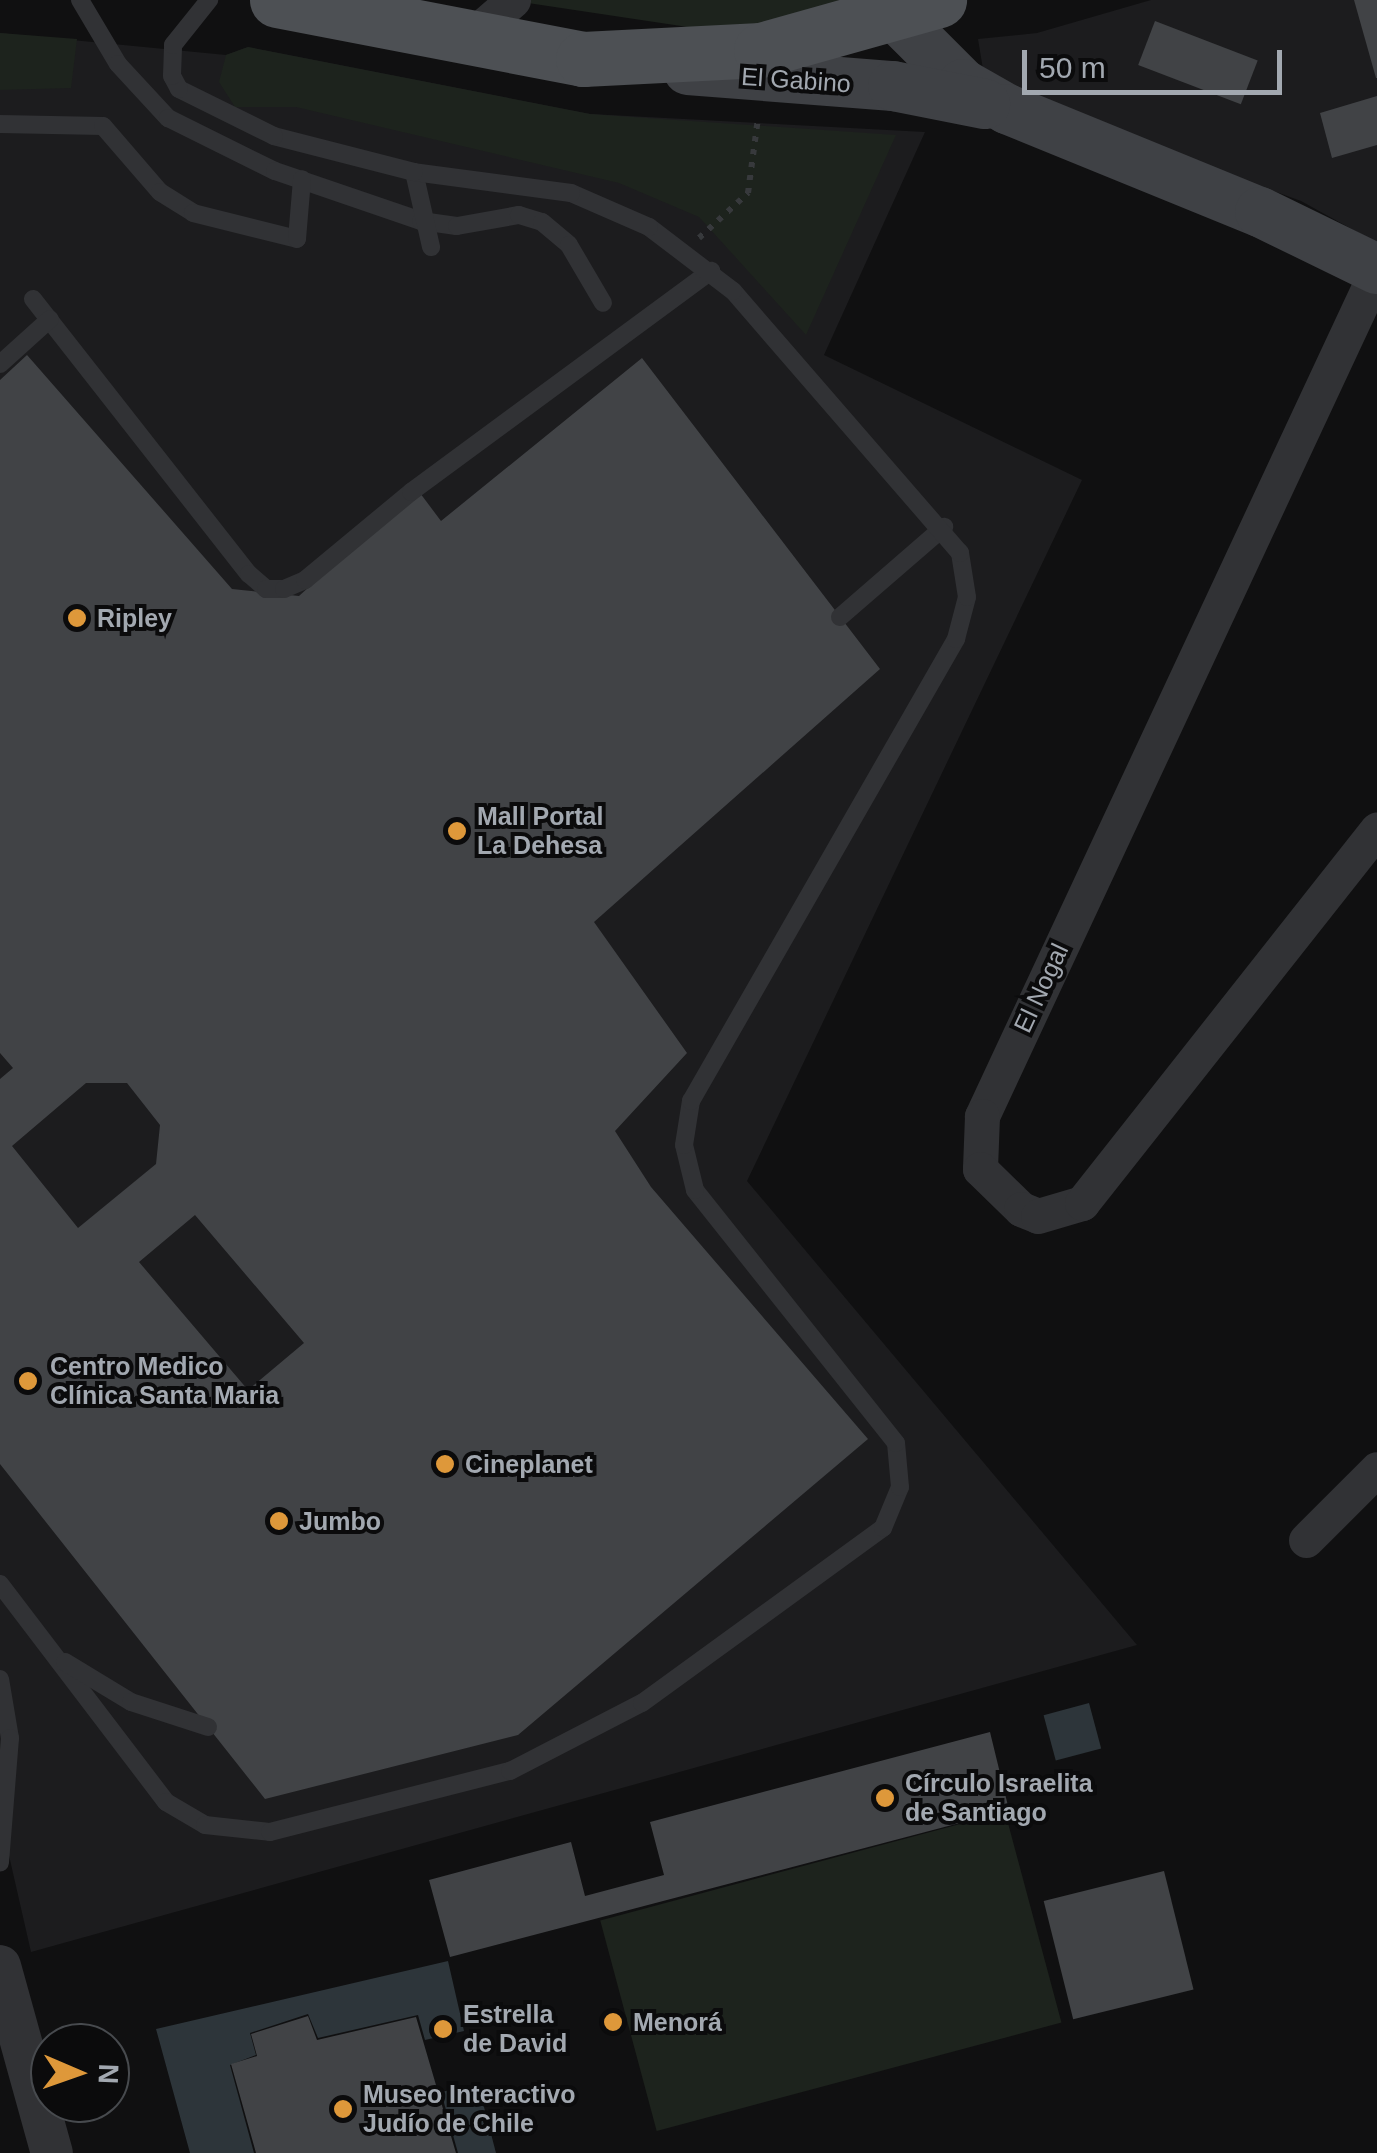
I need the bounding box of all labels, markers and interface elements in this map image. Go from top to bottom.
scale bar [1027,30,1287,92]
text: 50 m [1039,51,1106,84]
street label: El Gabino [740,61,852,99]
place label: Ripley [97,603,172,633]
marker: Ripley [66,607,88,629]
place label: Mall Portal La Dehesa [477,802,603,861]
marker: Mall Portal La Dehesa [446,820,468,842]
street label: El Nogal [1007,939,1075,1037]
place label: Centro Medico Clínica Santa Maria [50,1352,279,1411]
marker: Centro Medico Clínica Santa Maria [15,1368,41,1394]
place label: Cineplanet [465,1449,593,1479]
marker: Cineplanet [434,1453,456,1475]
place label: Jumbo [299,1506,381,1536]
marker: Jumbo [268,1510,290,1532]
place label: Círculo Israelita de Santiago [905,1769,1093,1828]
marker: Círculo Israelita de Santiago [874,1787,896,1809]
place label: Estrella de David [463,2000,567,2059]
place label: Menorá [633,2007,722,2037]
marker: Menorá [602,2011,624,2033]
marker: Estrella de David [432,2018,454,2040]
north arrow [30,2023,130,2123]
text: N [93,2063,124,2085]
place label: Museo Interactivo Judío de Chile [363,2080,576,2139]
marker: Museo Interactivo Judío de Chile [332,2098,354,2120]

